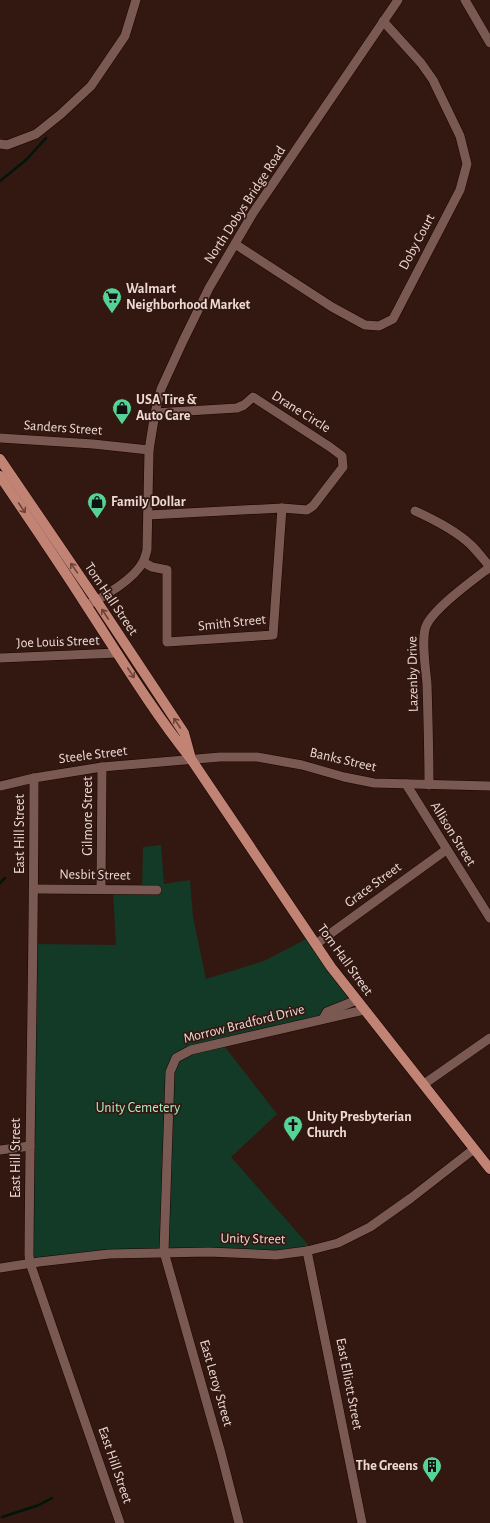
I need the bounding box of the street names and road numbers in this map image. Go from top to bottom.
street label: North Dobys Bridge Road [202,144,288,266]
street label: Doby Court [396,211,438,272]
street label: Drane Circle [269,389,333,435]
street label: Sanders Street [23,418,103,438]
street label: Tom Hall Street [82,560,141,638]
street label: Smith Street [197,612,267,634]
street label: Joe Louis Street [16,634,100,650]
street label: Lazenby Drive [405,636,421,712]
street label: Steele Street [58,744,129,766]
street label: Banks Street [308,746,378,775]
street label: Gilmore Street [81,776,95,856]
street label: East Hill Street [13,793,27,874]
street label: Allison Street [428,799,479,869]
street label: Grace Street [342,860,404,910]
street label: Nesbit Street [59,867,131,883]
street label: Tom Hall Street [315,922,376,999]
street label: Morrow Bradford Drive [182,1002,306,1046]
street label: East Hill Street [9,1117,23,1198]
street label: Unity Street [220,1231,286,1247]
street label: East Elliott Street [333,1337,365,1431]
street label: East Leroy Street [197,1338,235,1428]
street label: East Hill Street [95,1425,135,1506]

